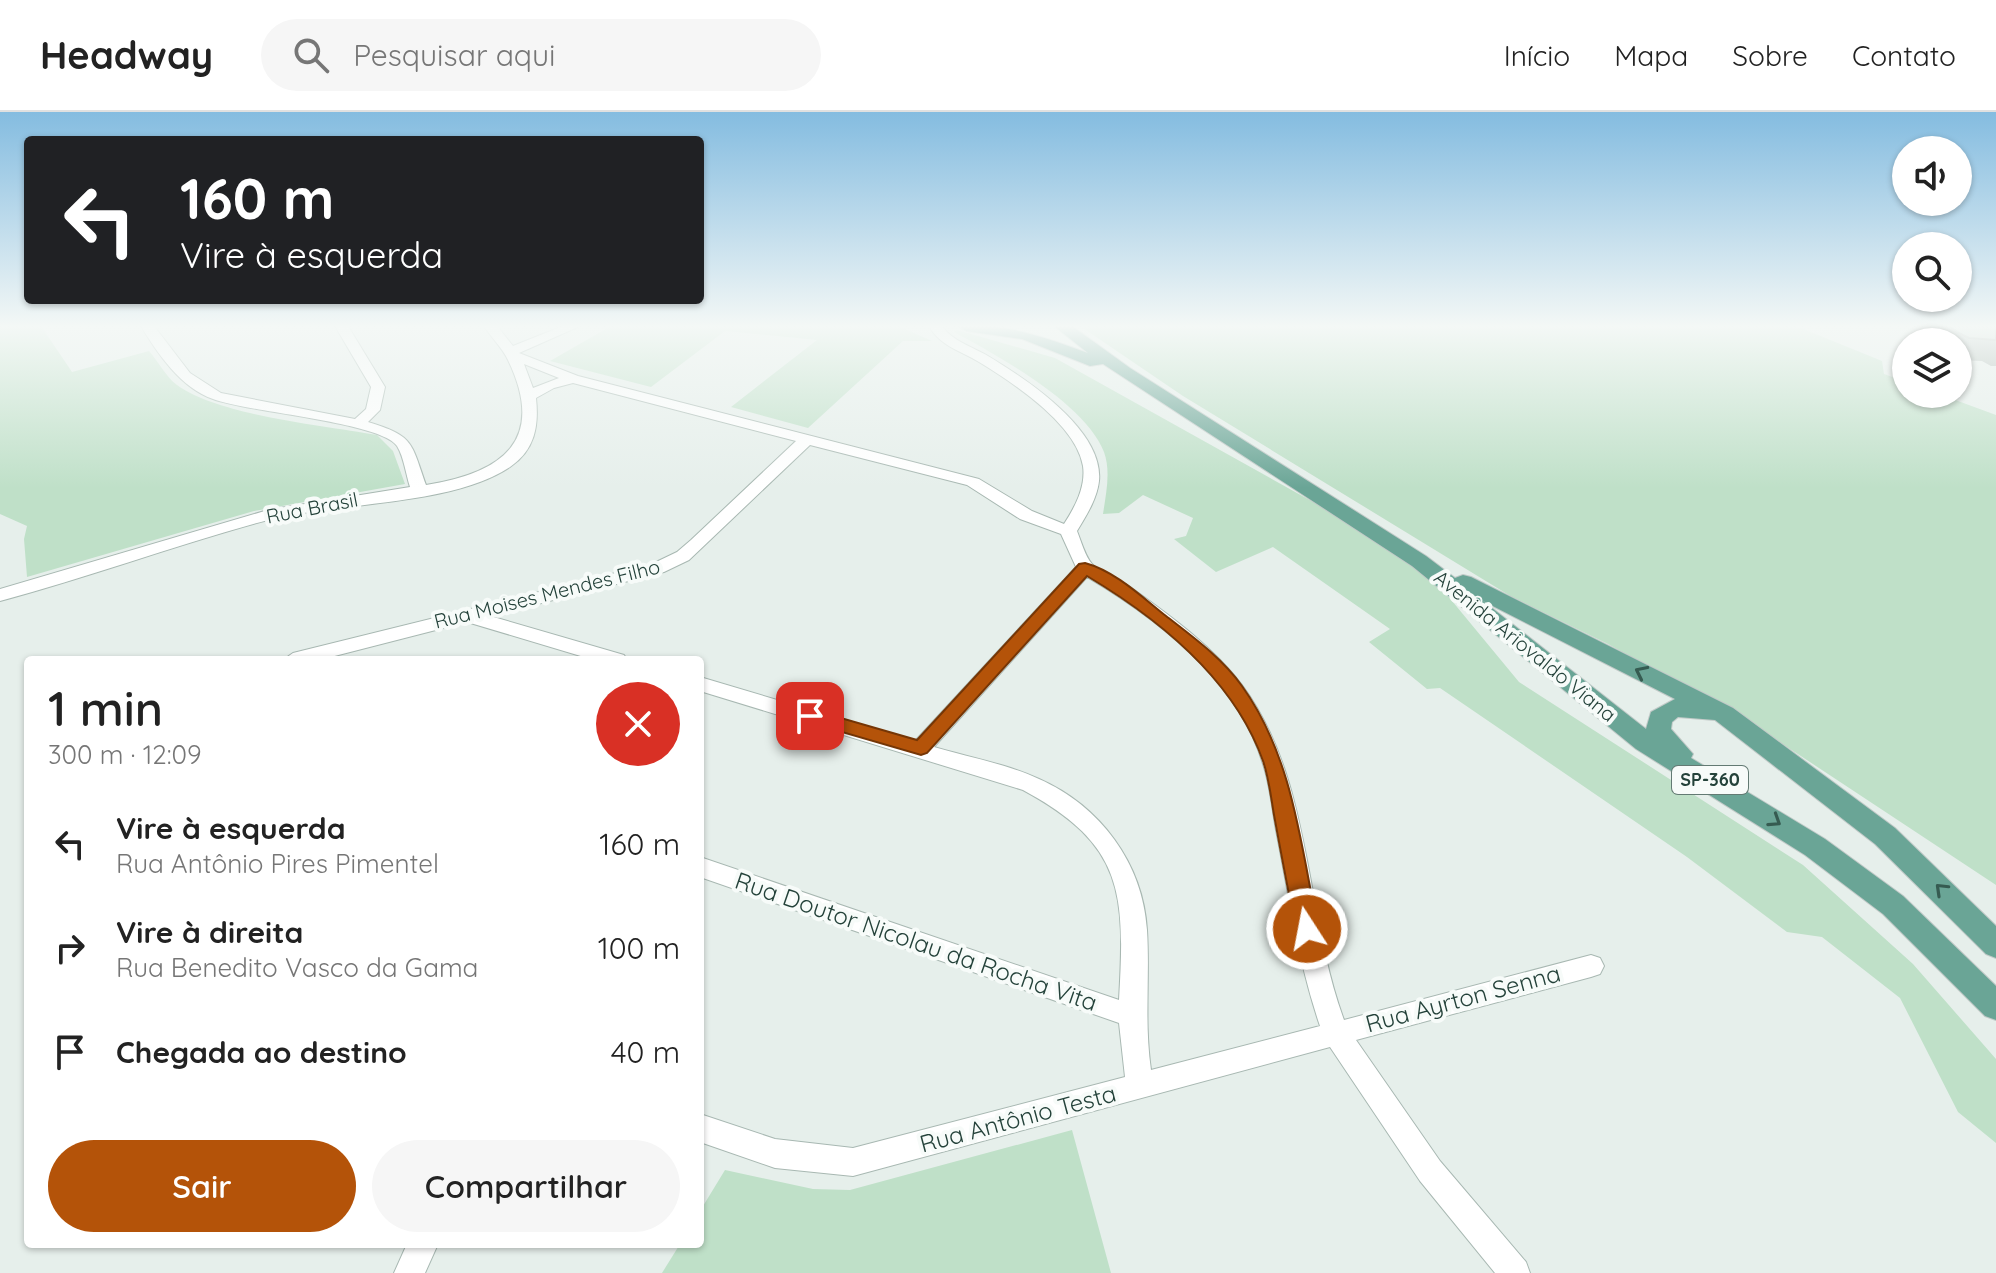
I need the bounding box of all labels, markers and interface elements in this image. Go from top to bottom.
search box [261,19,821,91]
text: Headway [40,31,213,79]
icon: search [289,33,333,77]
text: Pesquisar aqui [353,36,556,74]
text: Início [1504,38,1570,73]
text: Mapa [1614,38,1688,73]
text: Sobre [1732,38,1808,73]
text: Contato [1852,38,1956,73]
map controls [1892,136,1972,408]
button: sound [1892,136,1972,216]
text: 160 m [180,163,334,233]
icon: left [48,168,152,272]
text: Vire à esquerda [180,232,443,277]
button: search [1892,232,1972,312]
button: layers [1892,328,1972,408]
street label: Rua Brasil [264,486,360,529]
street label: Rua Moises Mendes Filho [431,553,662,634]
street label: Avenida Ariovaldo Viana [1429,565,1621,727]
one-way arrow [1635,666,1650,682]
text: 1 min [48,678,163,738]
button: close [596,682,680,766]
pin [776,682,844,750]
icon: arrive [788,694,832,738]
text: 300 m · 12:09 [48,738,202,771]
road number: SP-360 [1672,766,1748,794]
text: Vire à esquerda [116,809,345,847]
one-way arrow [1766,812,1780,827]
icon: left [48,822,92,866]
text: 160 m [599,825,680,863]
text: Rua Antônio Pires Pimentel [116,847,439,880]
street label: Rua Doutor Nicolau da Rocha Vita [731,865,1101,1017]
one-way arrow [1936,884,1950,899]
position arrow [1265,887,1349,971]
text: Vire à direita [116,913,303,951]
icon: right [48,926,92,970]
text: 100 m [598,929,680,967]
text: Rua Benedito Vasco da Gama [116,951,478,984]
street label: Rua Ayrton Senna [1362,958,1564,1038]
icon: arrive [48,1030,92,1074]
text: Chegada ao destino [116,1033,407,1071]
text: 40 m [611,1033,680,1071]
street label: Rua Antônio Testa [916,1077,1119,1159]
button: Sair [48,1140,356,1232]
button: Compartilhar [372,1140,680,1232]

